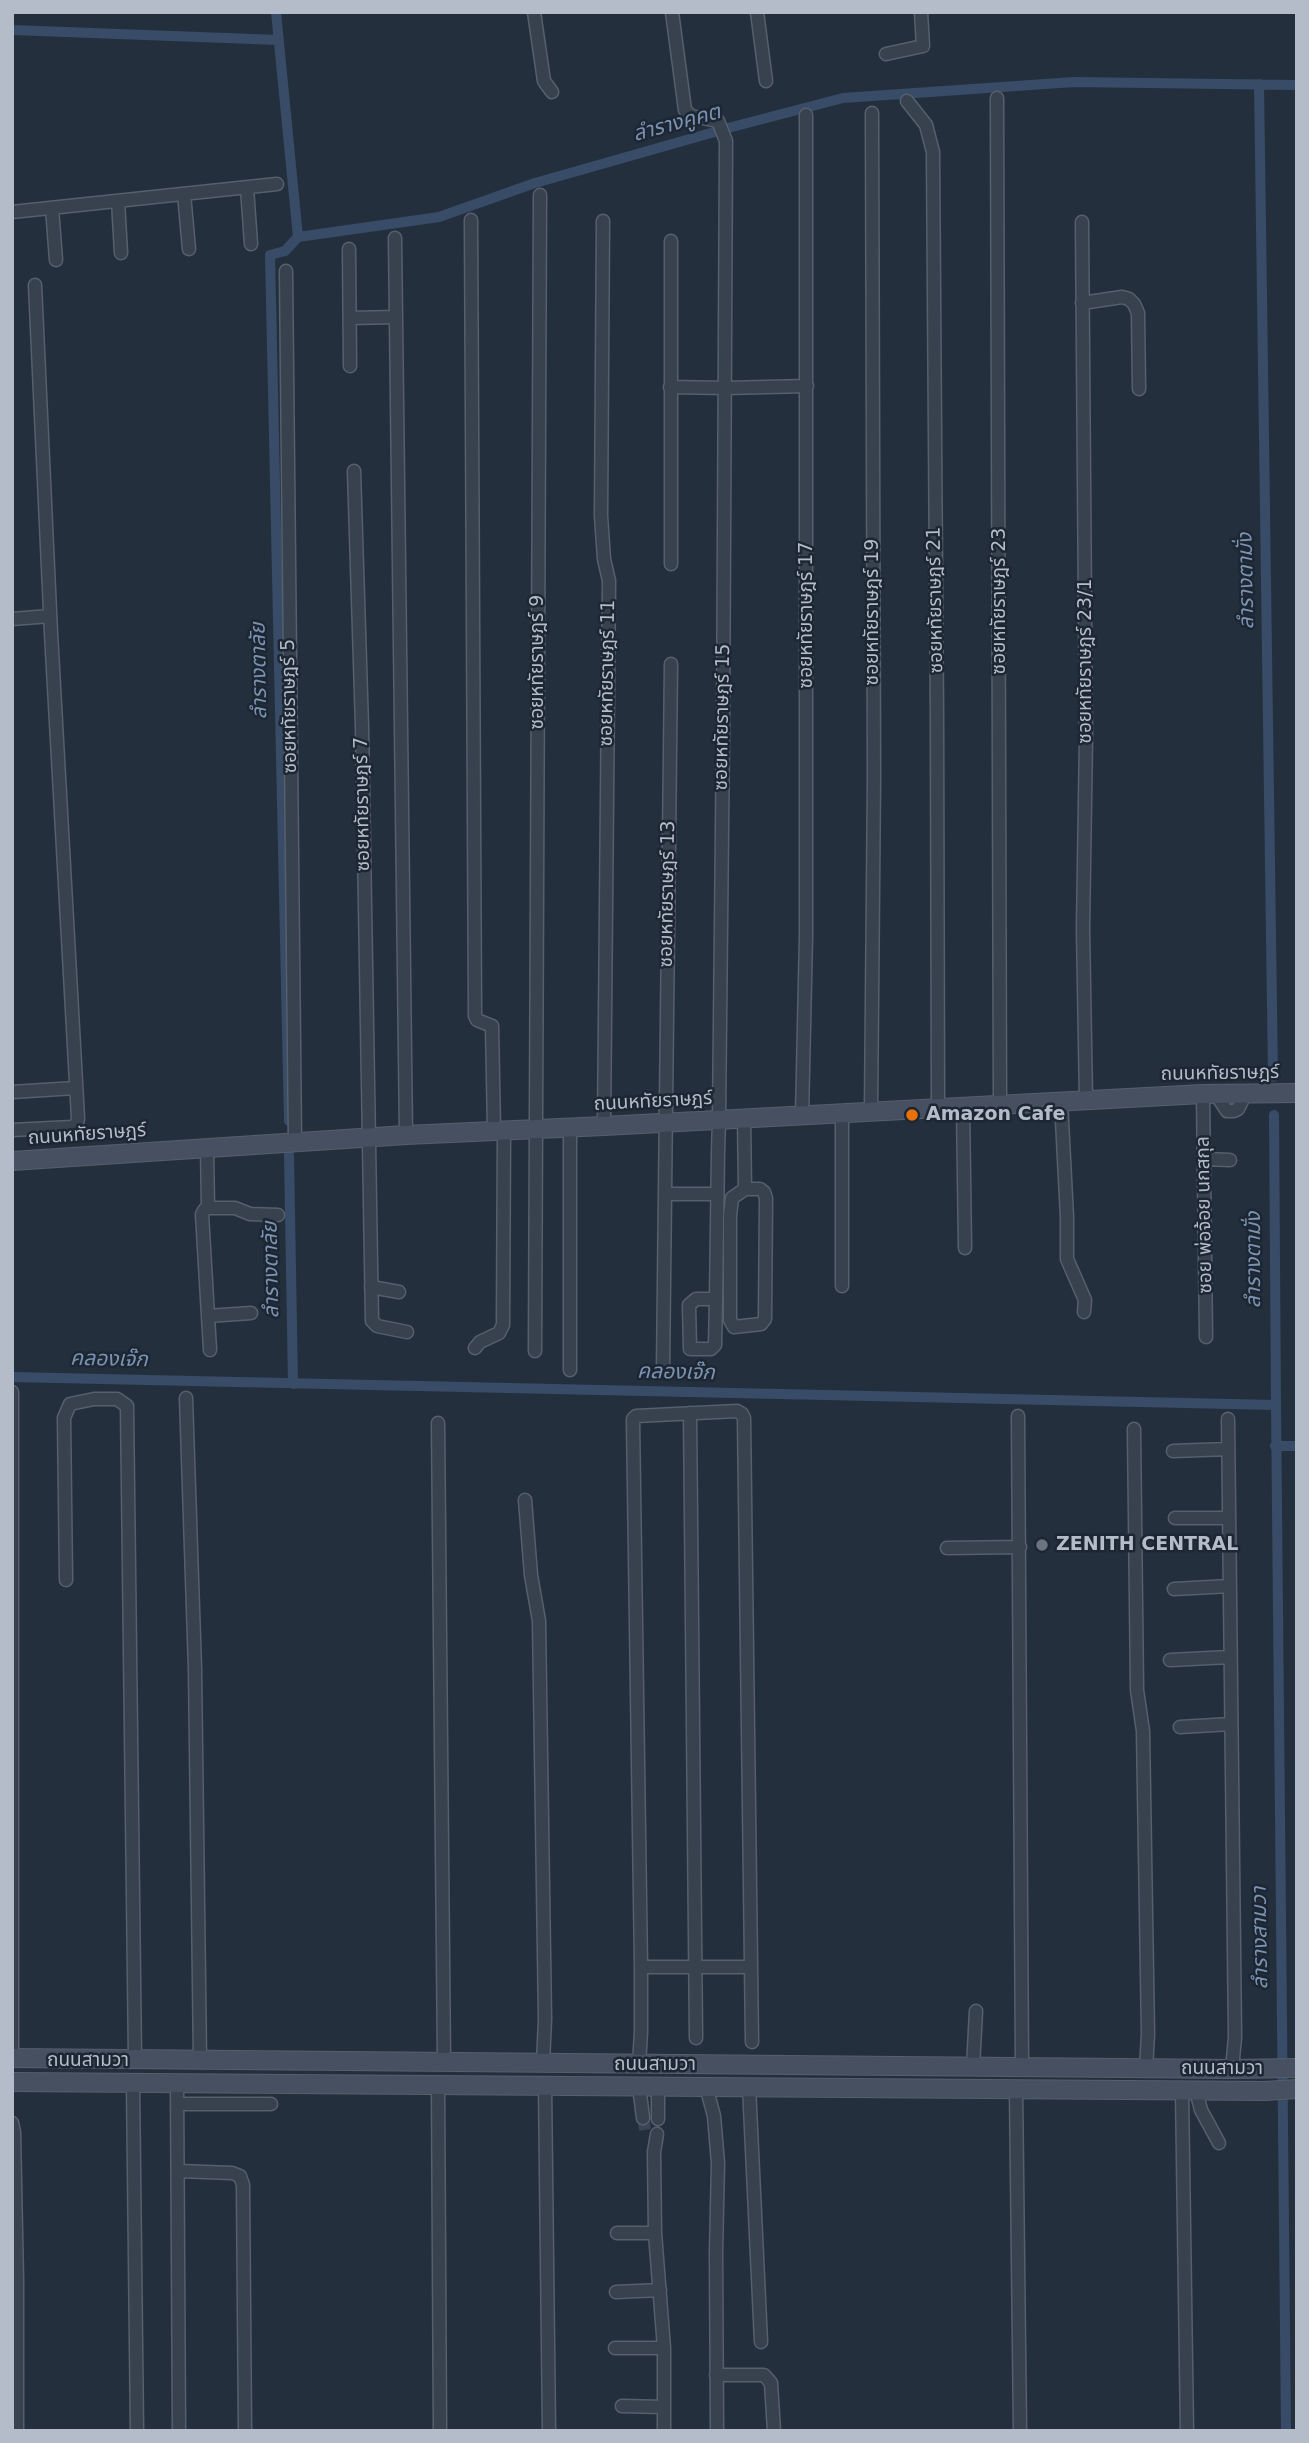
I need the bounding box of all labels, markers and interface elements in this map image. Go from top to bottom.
water label: ลำรางคูคต [630,100,724,148]
street label: ซอยหทัยราษฎร์ 21 [923,526,949,674]
street label: ซอยหทัยราษฎร์ 23 [989,528,1011,674]
water label: ลำรางตามั่ง [1234,532,1260,630]
street label: ซอยหทัยราษฎร์ 19 [862,539,884,685]
street label: ซอยหทัยราษฎร์ 17 [796,542,818,688]
street label: ซอยหทัยราษฎร์ 23/1 [1075,578,1097,744]
street label: ซอยหทัยราษฎร์ 9 [527,595,549,729]
street label: ซอยหทัยราษฎร์ 11 [595,599,621,747]
water label: ลำรางตาลัย [247,622,273,720]
street label: ซอยหทัยราษฎร์ 5 [277,638,303,774]
street label: ซอยหทัยราษฎร์ 15 [710,643,736,791]
street label: ซอยหทัยราษฎร์ 7 [350,736,376,872]
street label: ซอยหทัยราษฎร์ 13 [655,820,681,968]
street label: ถนนหทัยราษฎร์ [1161,1062,1279,1086]
street label: ถนนหทัยราษฎร์ [593,1088,713,1116]
place label: Amazon Cafe [926,1104,1065,1126]
marker: Amazon Cafe [904,1107,920,1123]
street label: ถนนหทัยราษฎร์ [27,1119,147,1151]
street label: ซอย พ่อจ้อย นกสกุล [1192,1136,1218,1294]
water label: ลำรางตามั่ง [1242,1212,1268,1308]
water label: ลำรางตาลัย [259,1221,285,1319]
water label: คลองเจ๊ก [70,1347,148,1373]
water label: คลองเจ๊ก [637,1360,715,1386]
place label: ZENITH CENTRAL [1056,1534,1238,1556]
marker: ZENITH CENTRAL [1034,1537,1050,1553]
water label: ลำรางสามวา [1248,1886,1274,1990]
street label: ถนนสามวา [47,2050,129,2072]
street label: ถนนสามวา [614,2054,696,2076]
street label: ถนนสามวา [1181,2058,1263,2080]

